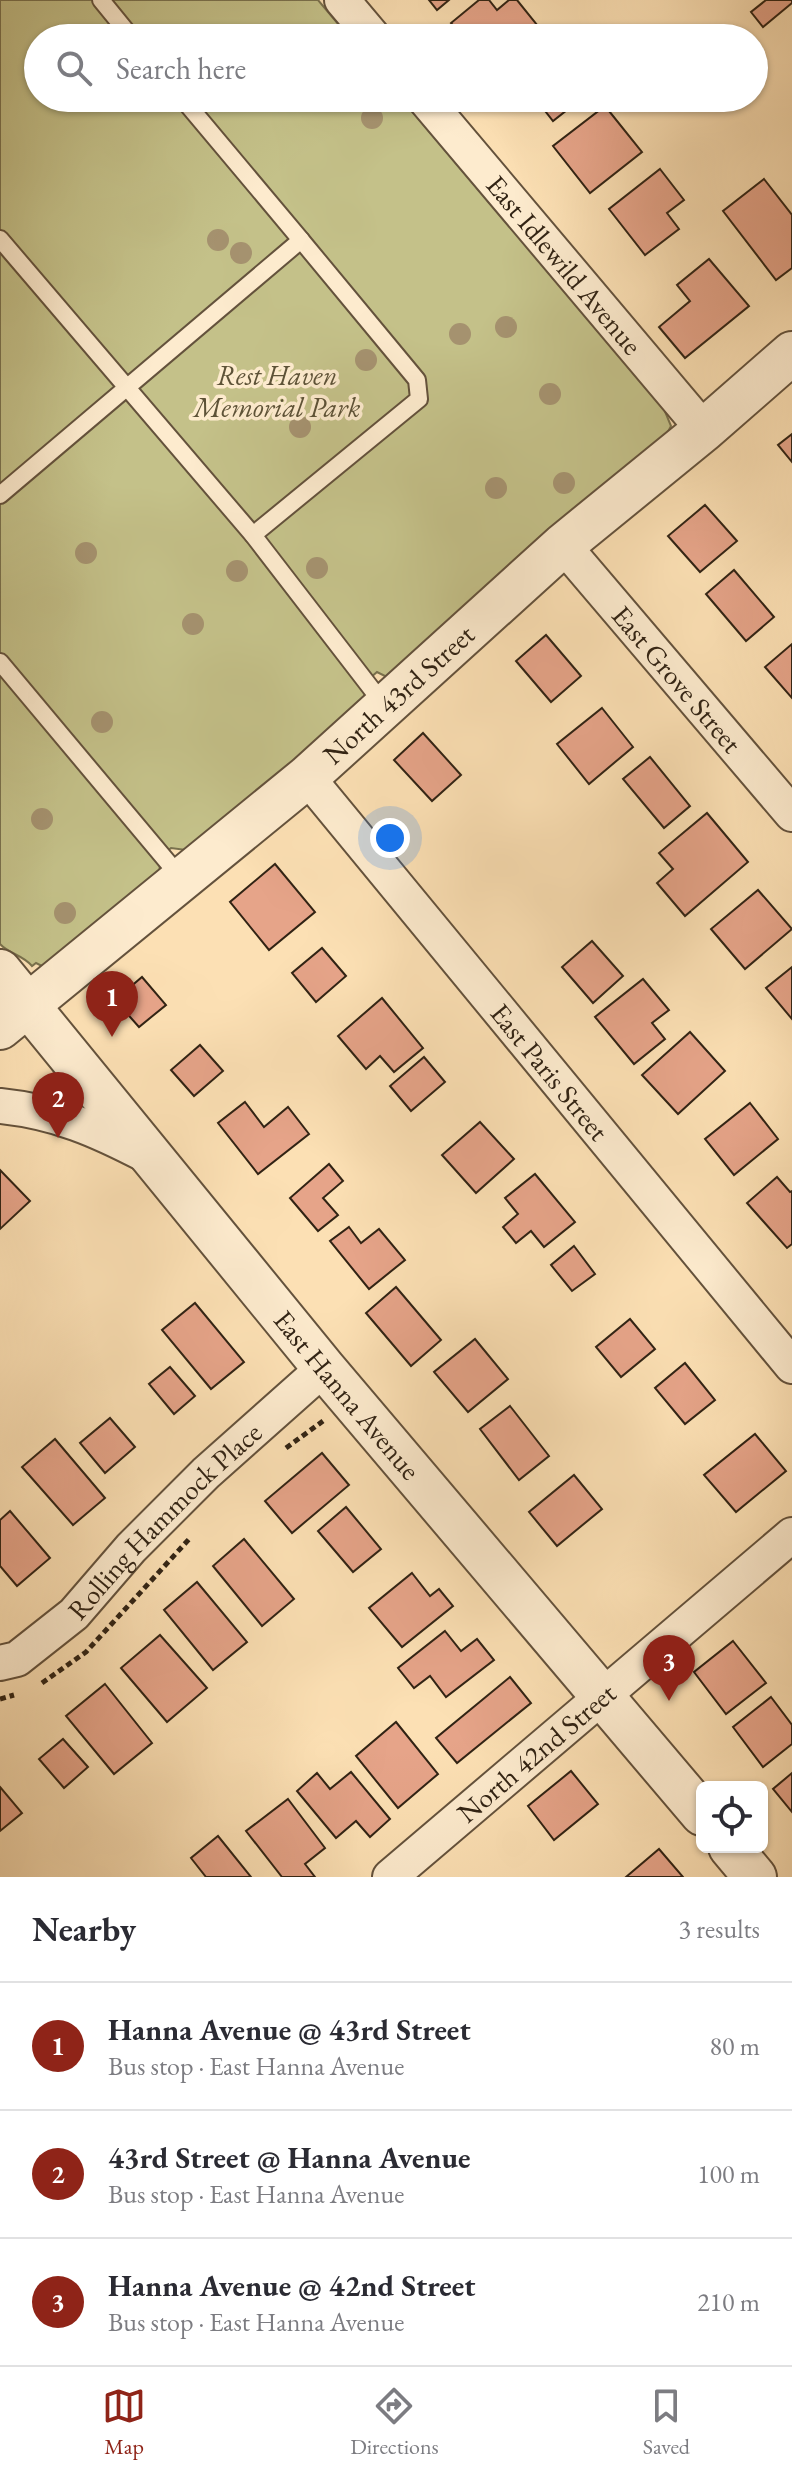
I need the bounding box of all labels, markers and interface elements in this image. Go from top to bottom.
search box [24,24,768,112]
icon: search [52,46,96,90]
text: Search here [116,49,246,88]
street label: East Idlewild Avenue [479,167,651,362]
park label: Rest Haven Memorial Park [192,357,361,425]
street label: East Grove Street [604,598,750,760]
street label: North 43rd Street [315,616,482,772]
your location [370,818,410,858]
pin: 1 [86,971,138,1037]
street label: East Paris Street [483,996,617,1148]
pin: 2 [32,1072,84,1138]
street label: East Hanna Avenue [266,1303,429,1487]
street label: Rolling Hammock Place [59,1414,269,1627]
pin: 3 [643,1635,695,1701]
street label: North 42nd Street [449,1675,623,1830]
map controls [696,1781,768,1853]
button: locate [696,1781,768,1853]
text: Nearby [32,1907,136,1951]
text: 3 results [679,1912,760,1946]
text: Hanna Avenue @ 43rd Street [108,2010,471,2049]
text: 1 [51,2029,65,2063]
text: 80 m [710,2029,760,2063]
text: Bus stop · East Hanna Avenue [108,2049,404,2083]
text: 43rd Street @ Hanna Avenue [108,2138,471,2177]
text: 2 [51,2157,65,2191]
text: 100 m [697,2157,760,2191]
text: Bus stop · East Hanna Avenue [108,2177,404,2211]
text: Hanna Avenue @ 42nd Street [108,2266,476,2305]
text: 3 [51,2285,65,2319]
text: 210 m [697,2285,760,2319]
text: Bus stop · East Hanna Avenue [108,2305,404,2339]
tab: Map [102,2384,146,2461]
tab: Directions [350,2384,439,2461]
tab: Saved [643,2384,690,2461]

